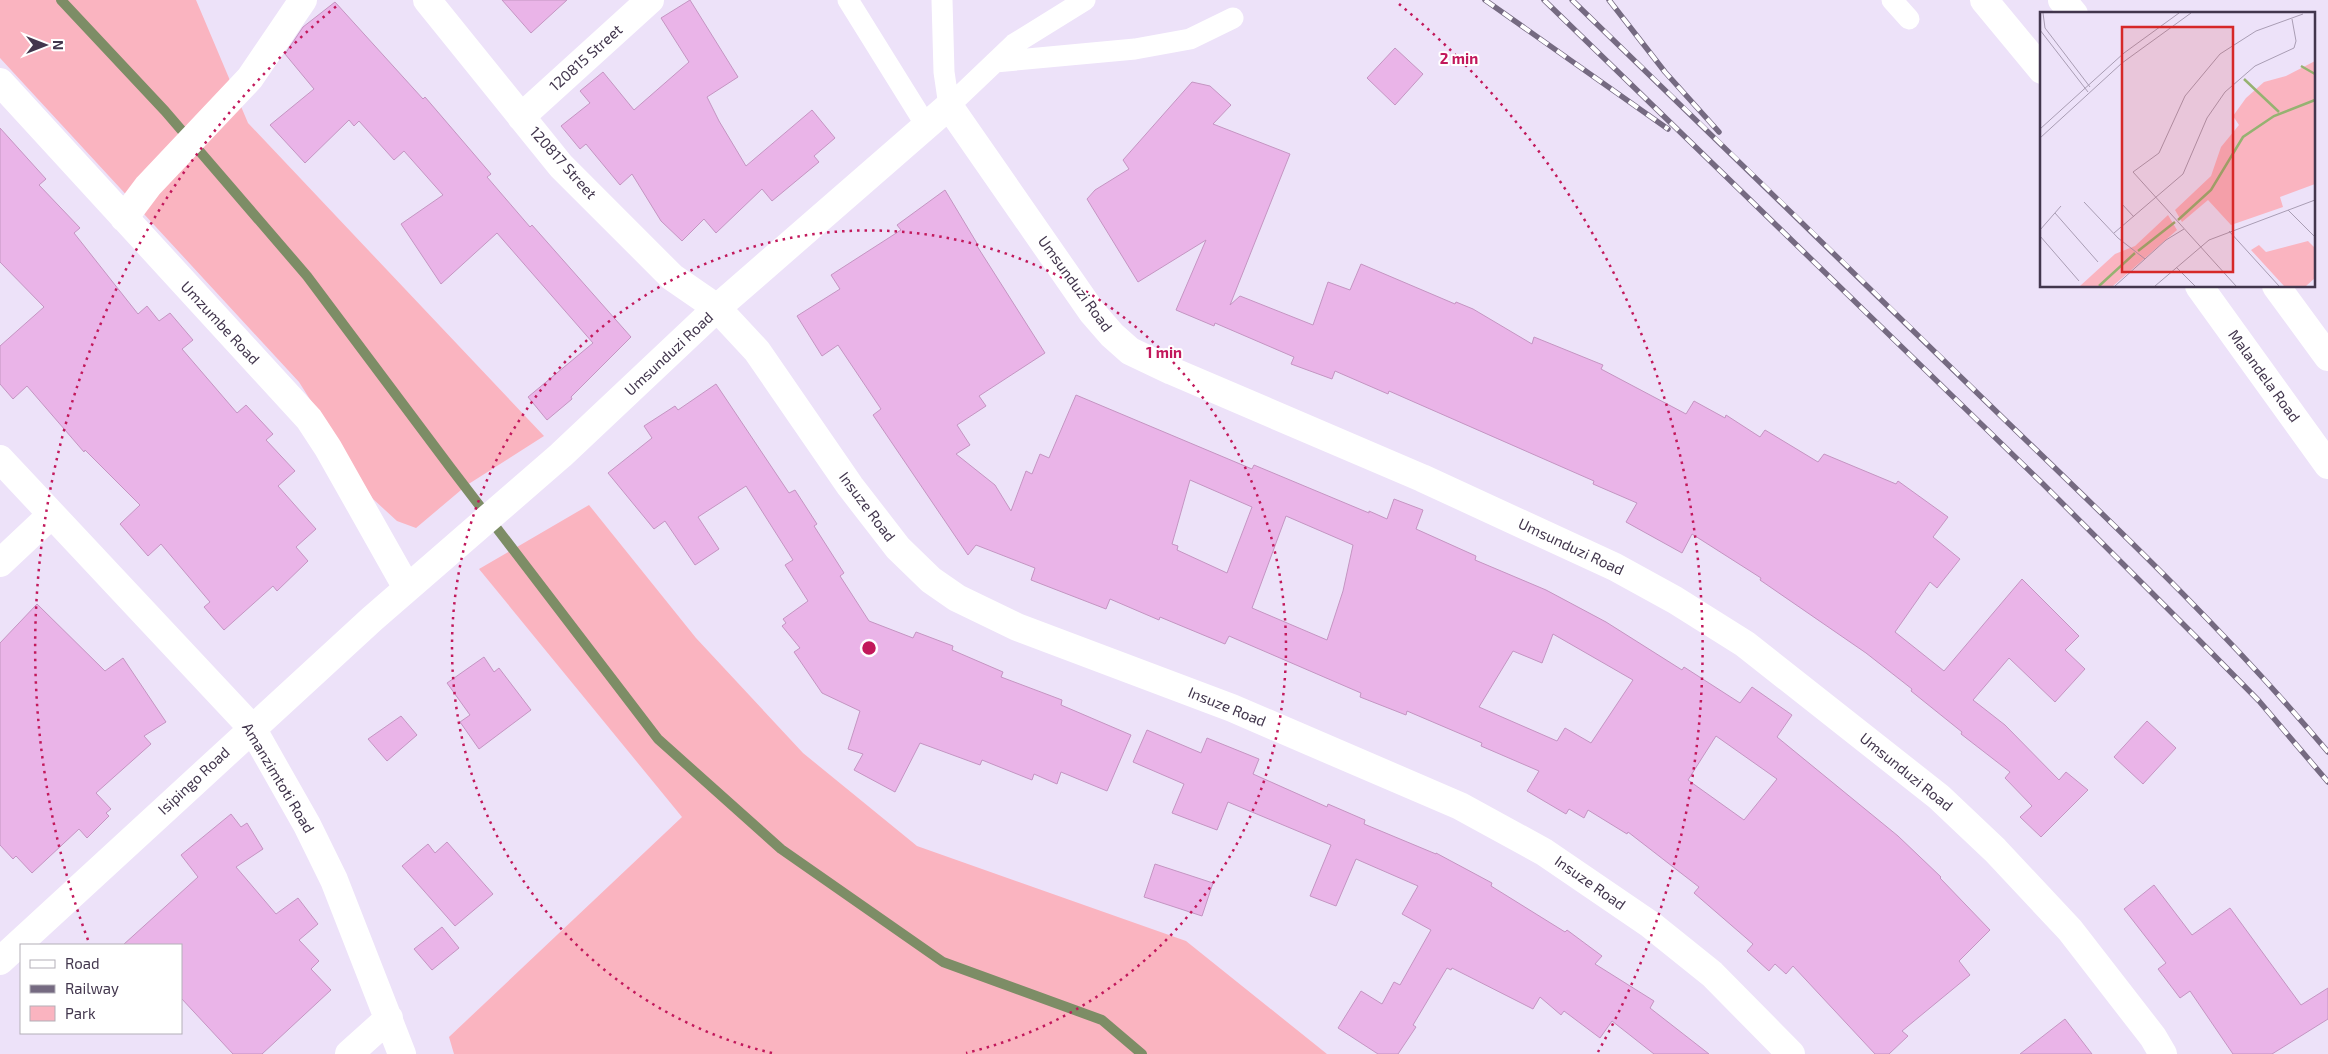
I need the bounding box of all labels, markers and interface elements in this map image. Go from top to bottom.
inset map [2040,12,2316,288]
north arrow [20,20,70,70]
street label: 120815 Street [545,20,626,95]
text: N [50,40,67,50]
text: 2 min [1440,49,1478,67]
street label: 120817 Street [527,122,601,202]
street label: Umsunduzi Road [1035,232,1117,335]
street label: Umzumbe Road [178,277,264,368]
street label: Umsunduzi Road [620,308,716,399]
street label: Malandela Road [2225,326,2304,425]
text: 1 min [1146,343,1182,361]
street label: Insuze Road [836,468,900,545]
street label: Umsunduzi Road [1516,514,1627,578]
centre of rings [860,639,878,657]
street label: Insuze Road [1186,682,1269,730]
street label: Amanzimtoti Road [239,719,319,836]
street label: Umsunduzi Road [1857,728,1957,814]
street label: Isipingo Road [154,743,233,818]
street label: Insuze Road [1552,851,1629,913]
legend [20,944,182,1034]
text: Road [65,954,100,972]
text: Railway [65,979,119,997]
text: Park [65,1004,96,1022]

